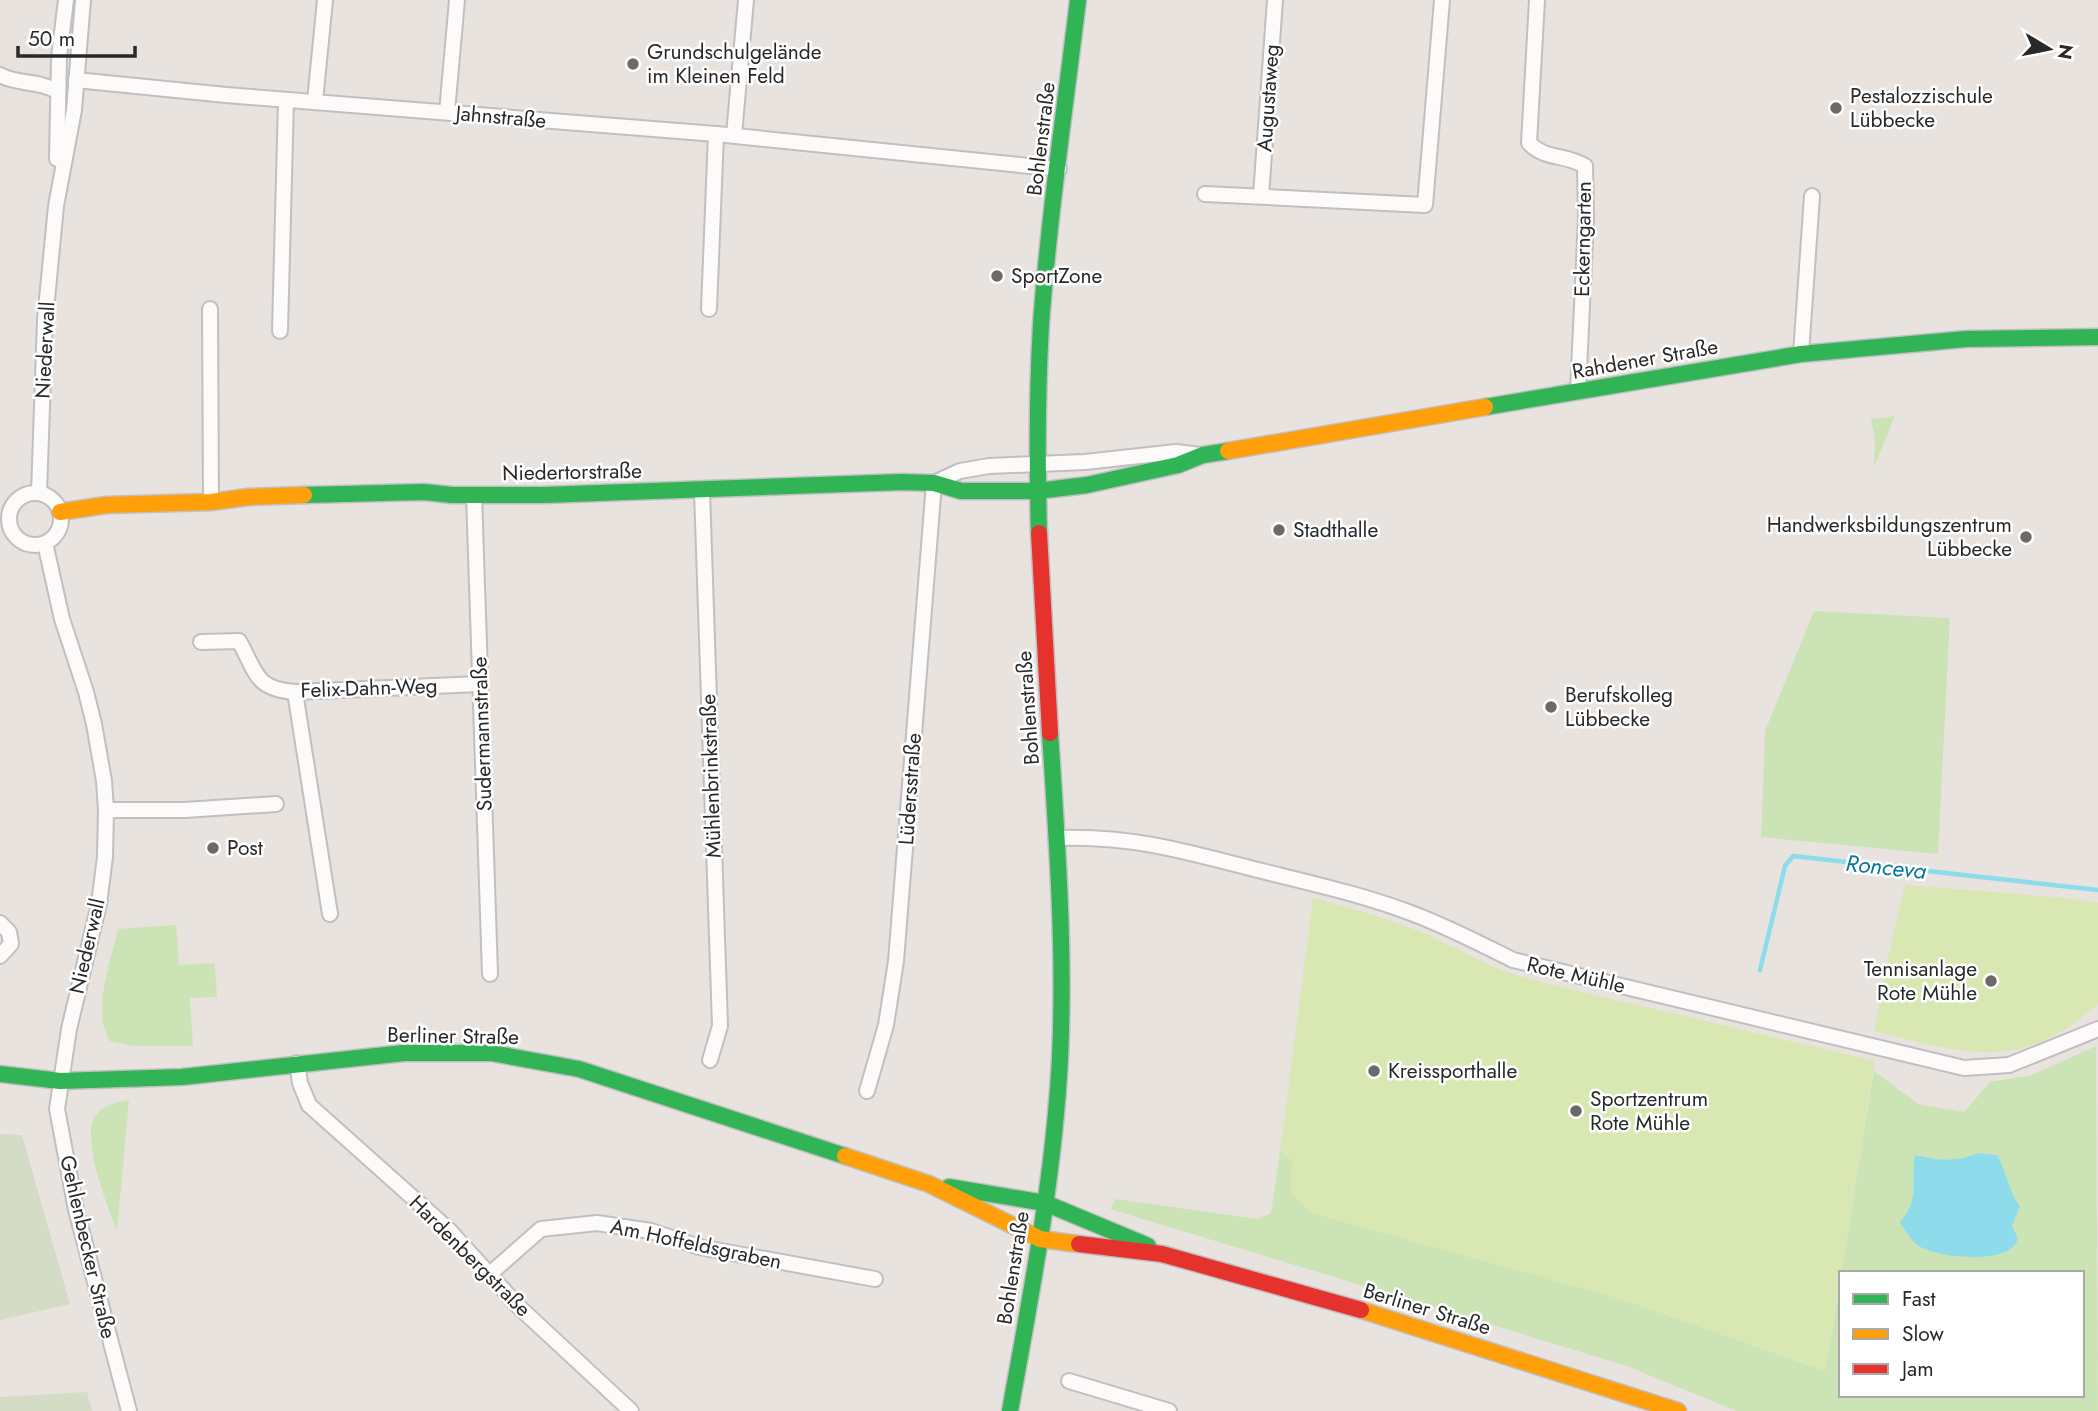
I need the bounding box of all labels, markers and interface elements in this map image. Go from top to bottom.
scale bar [18,14,135,58]
north arrow [2014,14,2084,84]
text: 50 m [28,24,75,54]
place label: Grundschulgelände im Kleinen Feld [647,37,822,91]
text: N [2051,42,2080,62]
street label: Augustaweg [1249,43,1287,153]
marker: Grundschulgelände im Kleinen Feld [625,56,641,72]
street label: Bohlenstraße [1019,80,1063,198]
place label: Pestalozzischule Lübbecke [1850,81,1993,135]
street label: Jahnstraße [452,98,548,136]
marker: Pestalozzischule Lübbecke [1828,100,1844,116]
street label: Eckerngarten [1567,181,1599,297]
place label: SportZone [1011,261,1102,291]
marker: SportZone [989,268,1005,284]
street label: Niederwall [27,301,63,399]
street label: Rahdener Straße [1570,331,1720,387]
street label: Niedertorstraße [502,456,642,488]
place label: Handwerksbildungszentrum Lübbecke [1767,510,2012,564]
place label: Stadthalle [1293,515,1378,545]
marker: Stadthalle [1271,522,1287,538]
marker: Handwerksbildungszentrum Lübbecke [2018,529,2034,545]
street label: Bohlenstraße [1009,650,1047,766]
street label: Sudermannstraße [464,656,500,812]
street label: Felix-Dahn-Weg [300,671,438,705]
place label: Berufskolleg Lübbecke [1565,680,1673,734]
street label: Mühlenbrinkstraße [693,693,729,859]
marker: Berufskolleg Lübbecke [1543,699,1559,715]
street label: Lüdersstraße [891,732,929,846]
place label: Post [227,833,263,863]
marker: Post [205,840,221,856]
water label: Ronceva [1844,846,1928,888]
street label: Niederwall [61,895,113,997]
street label: Rote Mühle [1524,949,1628,1001]
place label: Tennisanlage Rote Mühle [1864,954,1977,1008]
marker: Tennisanlage Rote Mühle [1983,973,1999,989]
street label: Berliner Straße [387,1020,519,1052]
place label: Kreissporthalle [1388,1056,1517,1086]
marker: Kreissporthalle [1366,1063,1382,1079]
place label: Sportzentrum Rote Mühle [1590,1084,1708,1138]
marker: Sportzentrum Rote Mühle [1568,1103,1584,1119]
street label: Gehlenbecker Straße [52,1152,124,1342]
street label: Hardenbergstraße [402,1188,538,1324]
street label: Bohlenstraße [989,1209,1037,1327]
street label: Am Hoffeldsgraben [608,1211,784,1277]
legend [1839,1271,2084,1397]
street label: Berliner Straße [1360,1275,1495,1343]
text: Fast [1902,1284,1935,1314]
text: Slow [1902,1319,1944,1349]
text: Jam [1899,1354,1934,1384]

